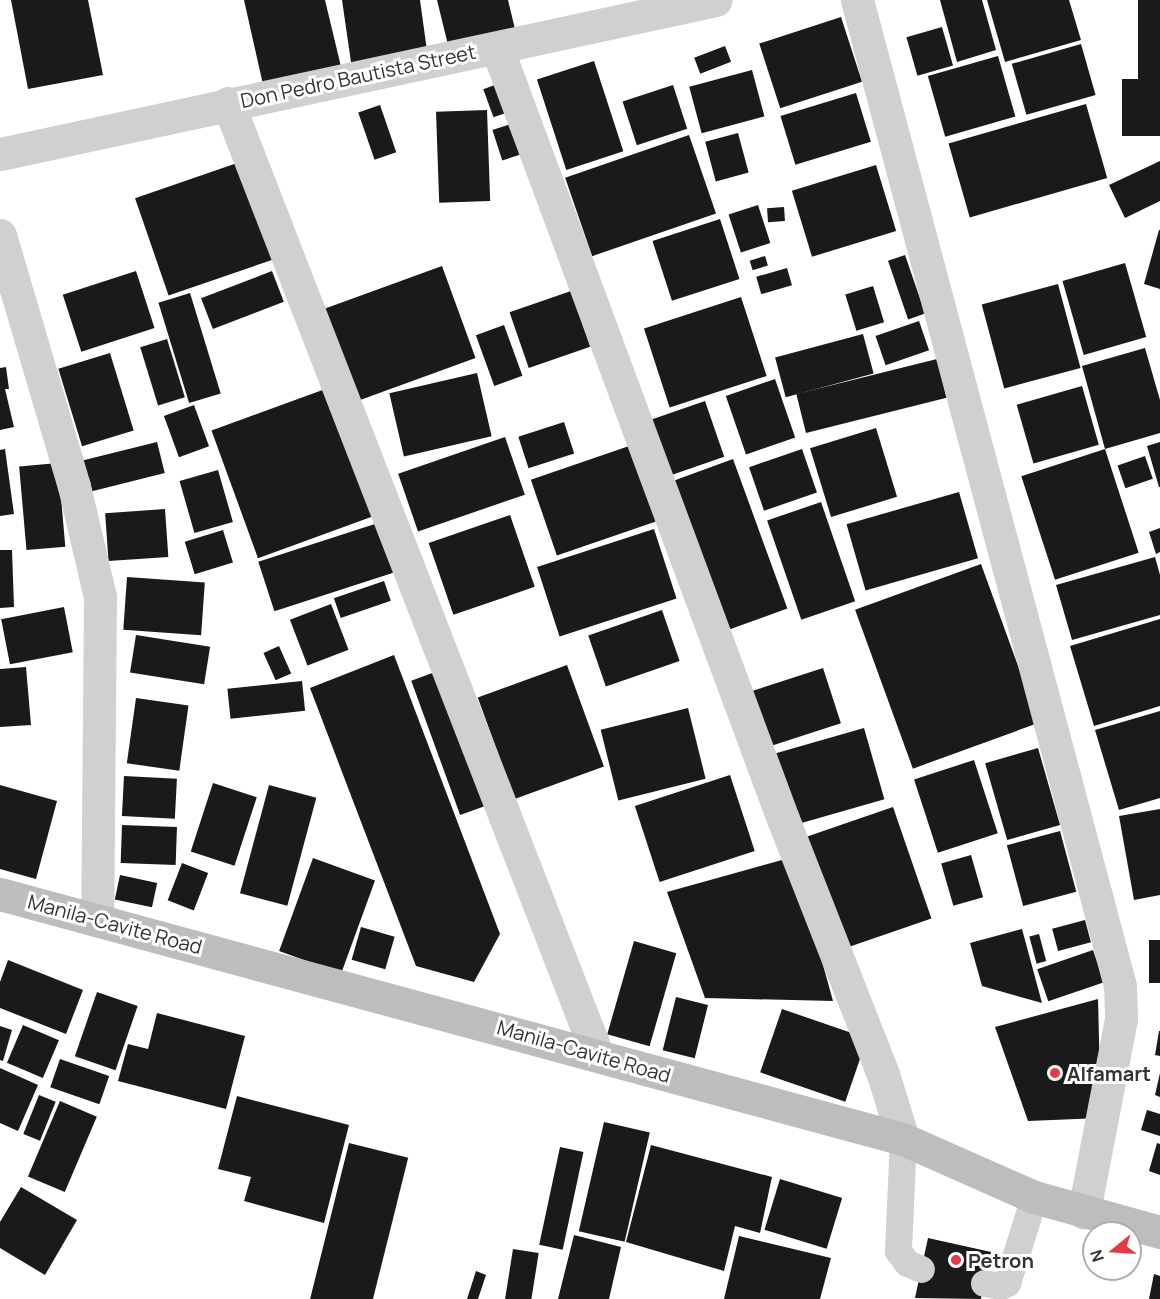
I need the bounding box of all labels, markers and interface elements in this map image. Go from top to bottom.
street label: Don Pedro Bautista Street [238,39,478,113]
street label: Manila-Cavite Road [25,889,205,959]
street label: Manila-Cavite Road [495,1015,673,1087]
place label: Alfamart [1067,1061,1151,1085]
marker: Alfamart [1048,1066,1062,1080]
north arrow [1082,1221,1142,1281]
text: N [1085,1247,1109,1265]
place label: Petron [968,1248,1034,1272]
marker: Petron [949,1253,963,1267]

